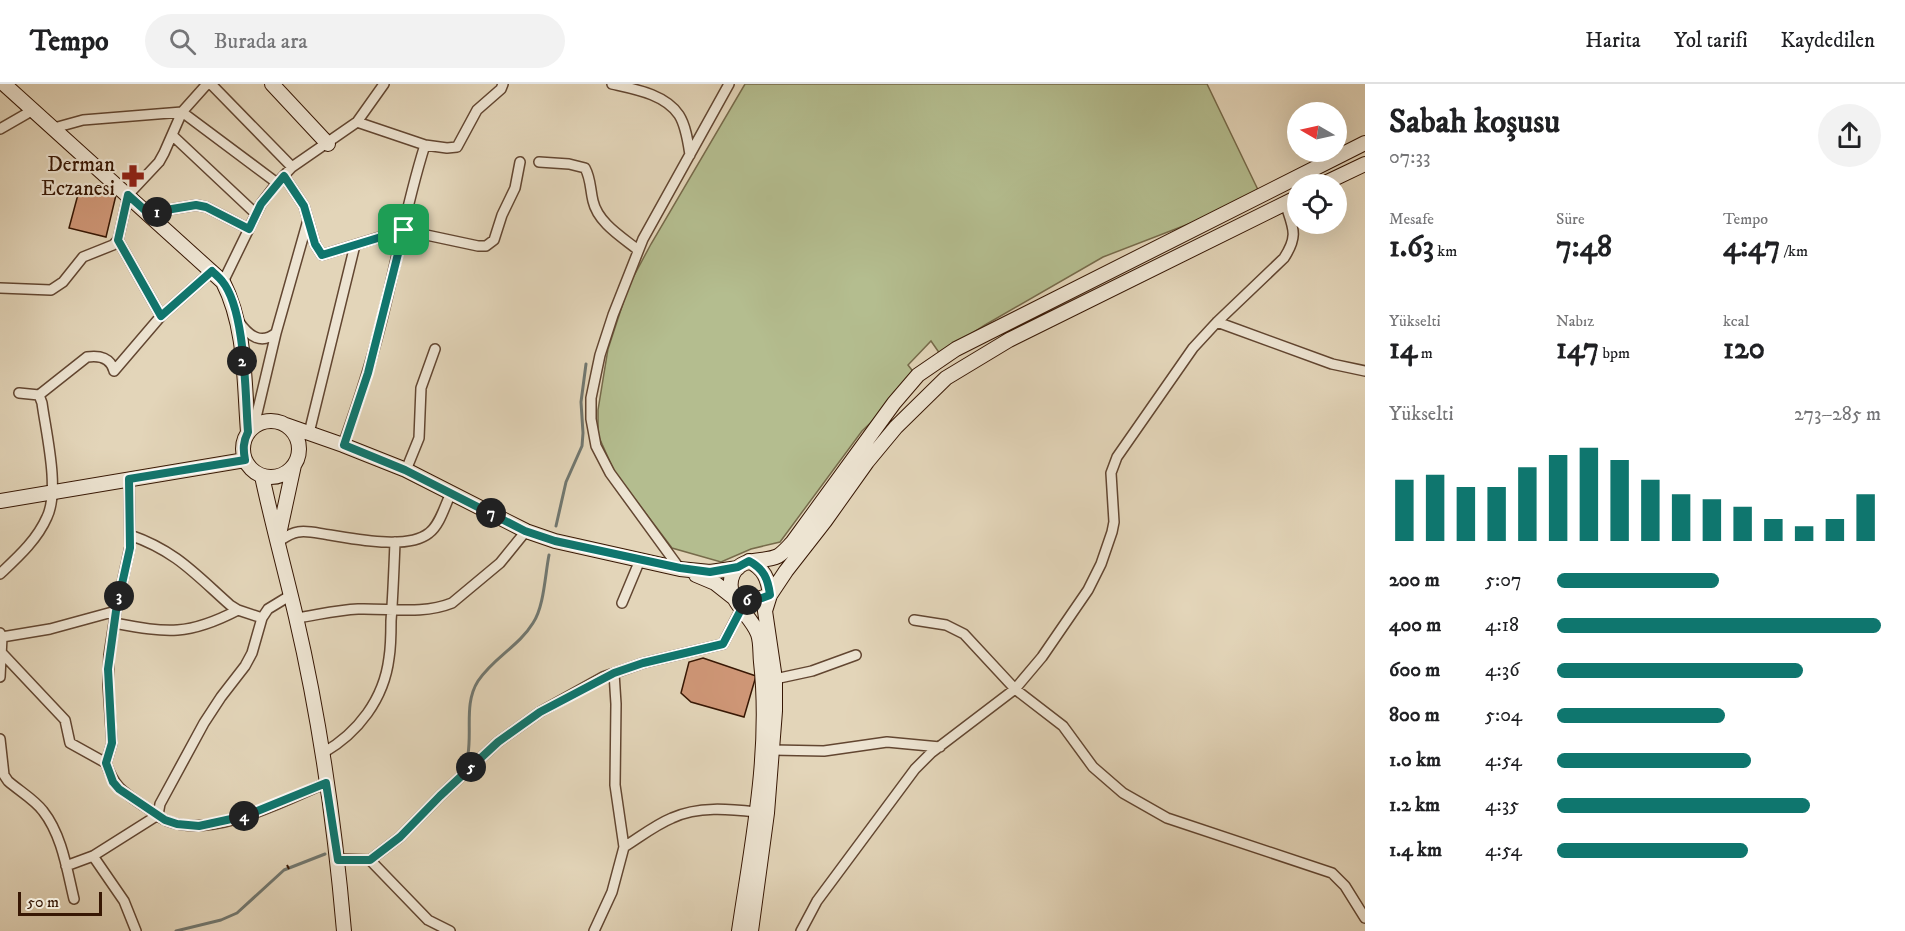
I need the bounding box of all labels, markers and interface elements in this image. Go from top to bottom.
search box [145,14,565,68]
text: Tempo [30,24,109,59]
icon: search [166,25,199,58]
text: Burada ara [214,28,308,55]
text: Harita [1585,28,1641,54]
text: Yol tarifi [1674,28,1748,54]
text: Kaydedilen [1781,28,1875,54]
north arrow [1287,102,1347,162]
map controls [1287,102,1347,234]
text: Sabah koşusu [1389,102,1560,143]
button: share [1818,104,1881,167]
text: 07:33 [1389,145,1430,170]
place label: Derman Eczanesi [41,152,115,202]
pharmacy icon: Derman Eczanesi [120,163,146,189]
button: locate [1287,174,1347,234]
pin: 1 [142,197,172,227]
text: 1 [154,202,160,222]
pin [378,204,429,255]
text: Mesafe [1389,209,1434,229]
text: Süre [1556,209,1585,229]
text: Tempo [1723,209,1768,229]
icon: arrive [387,213,420,246]
text: 1.63 [1389,229,1434,266]
text: 7:48 [1556,229,1612,266]
text: 4:47 [1723,229,1780,266]
text: km [1434,241,1457,261]
text: /km [1780,241,1808,261]
text: Yükselti [1389,311,1441,331]
text: Nabız [1556,311,1594,331]
text: kcal [1723,311,1749,331]
text: 14 [1389,331,1417,368]
text: 147 [1556,331,1599,368]
text: 120 [1723,331,1765,368]
text: m [1417,343,1433,363]
text: bpm [1599,343,1630,363]
pin: 2 [227,346,257,376]
text: 2 [238,351,246,371]
text: Yükselti [1389,402,1454,427]
text: 273–285 m [1794,402,1881,427]
pin: 7 [476,498,506,528]
text: 7 [487,503,495,523]
text: 200 m [1389,568,1440,593]
text: 5:07 [1485,568,1521,593]
pin: 3 [104,581,134,611]
pin: 6 [732,585,762,615]
text: 3 [116,586,122,606]
text: 6 [743,590,751,610]
text: 400 m [1389,613,1441,638]
text: 4:18 [1485,613,1519,638]
text: 600 m [1389,658,1440,683]
text: 4:36 [1485,658,1520,683]
text: 800 m [1389,703,1440,728]
text: 5:04 [1485,703,1522,728]
text: 1.0 km [1389,748,1441,773]
text: 4:54 [1485,748,1522,773]
pin: 5 [456,752,486,782]
text: 5 [467,757,475,777]
text: 1.2 km [1389,793,1440,818]
text: 4:35 [1485,793,1519,818]
pin: 4 [229,801,259,831]
text: 4 [239,806,249,826]
text: 1.4 km [1389,838,1442,863]
text: 4:54 [1485,838,1522,863]
scale bar [18,889,102,916]
text: 50 m [27,892,59,912]

